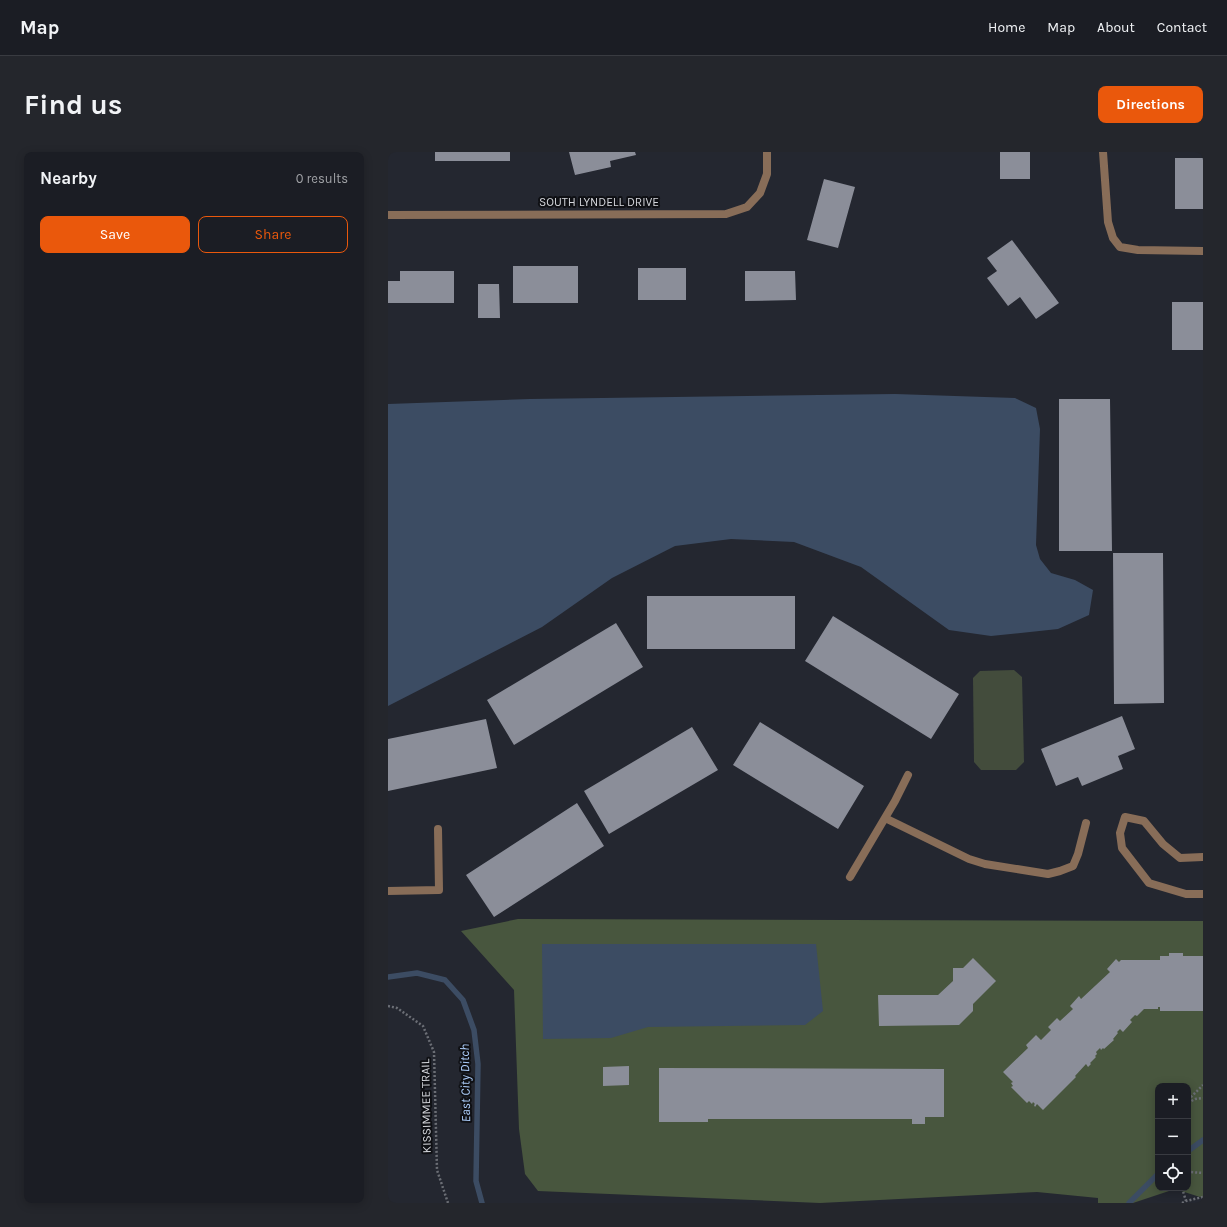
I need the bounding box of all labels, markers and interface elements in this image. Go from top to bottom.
text: Map [20,17,59,39]
text: Home [988,19,1025,36]
text: Map [1047,19,1075,36]
text: About [1097,19,1135,36]
text: Contact [1157,19,1207,36]
button: Directions [1098,86,1203,123]
text: Find us [24,88,123,121]
text: Nearby [40,168,97,188]
text: 0 results [296,171,348,186]
street label: SOUTH LYNDELL DRIVE [539,195,659,209]
button: Save [40,216,190,253]
button: Share [198,216,348,253]
water label: East City Ditch [457,1044,473,1122]
street label: KISSIMMEE TRAIL [418,1058,434,1153]
map controls [1155,1083,1191,1191]
button: + [1155,1083,1191,1119]
button: − [1155,1119,1191,1155]
button: locate [1155,1155,1191,1191]

